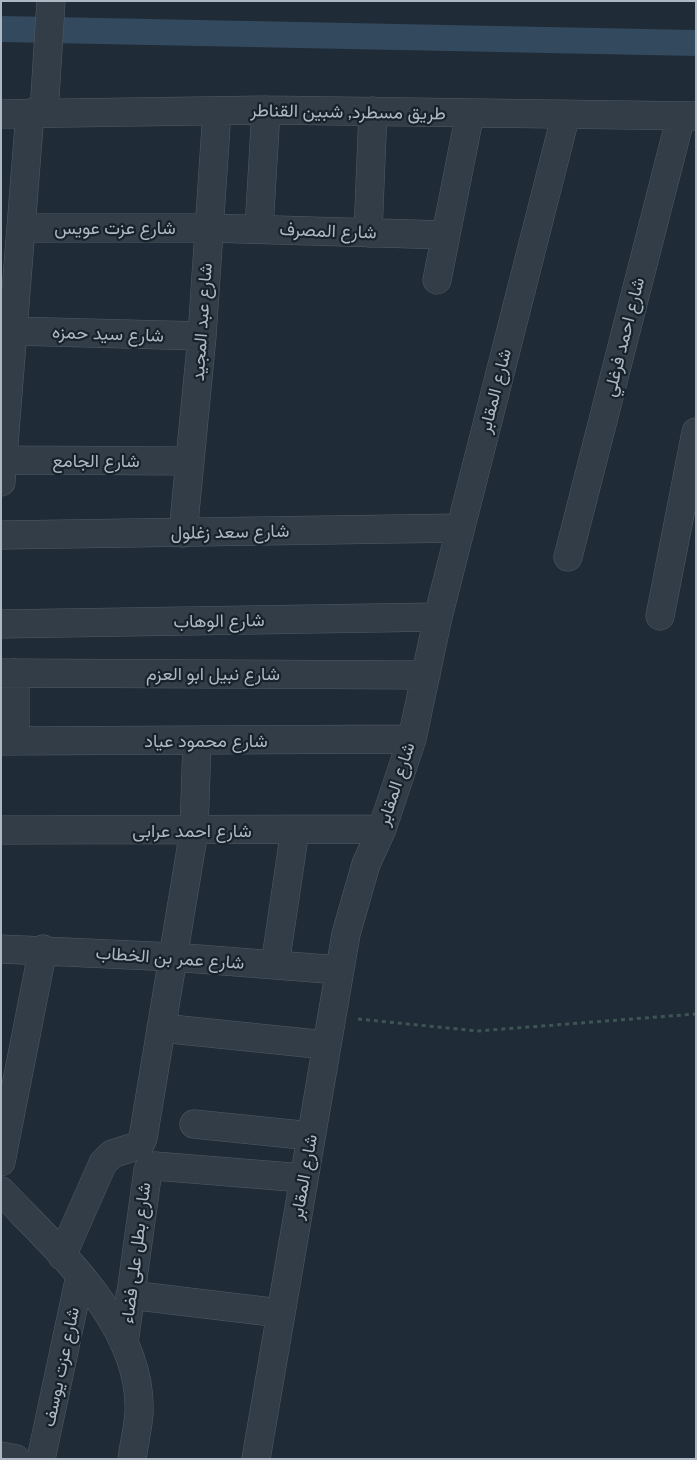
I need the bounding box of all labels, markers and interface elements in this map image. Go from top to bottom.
street label: طريق مسطرد, شبين القناطر [250,99,446,125]
street label: شارع عزت عويس [54,217,176,239]
street label: شارع المصرف [279,219,377,243]
street label: شارع عبد المجيد [187,262,217,382]
street label: شارع احمد فرغلي [599,275,649,399]
street label: شارع سيد حمزه [52,321,164,347]
street label: شارع المقابر [474,346,516,436]
street label: شارع الجامع [52,450,140,472]
street label: شارع سعد زغلول [170,520,290,544]
street label: شارع الوهاب [173,609,265,633]
street label: شارع نبيل ابو العزم [146,663,280,685]
street label: شارع محمود عياد [144,730,268,752]
street label: شارع المقابر [372,740,420,828]
street label: شارع احمد عرابى [132,820,252,842]
street label: شارع عمر بن الخطاب [95,942,245,974]
street label: شارع المقابر [286,1133,322,1221]
street label: شارع بطل على فضاء [117,1181,155,1325]
street label: شارع عزت يوسف [38,1305,84,1429]

